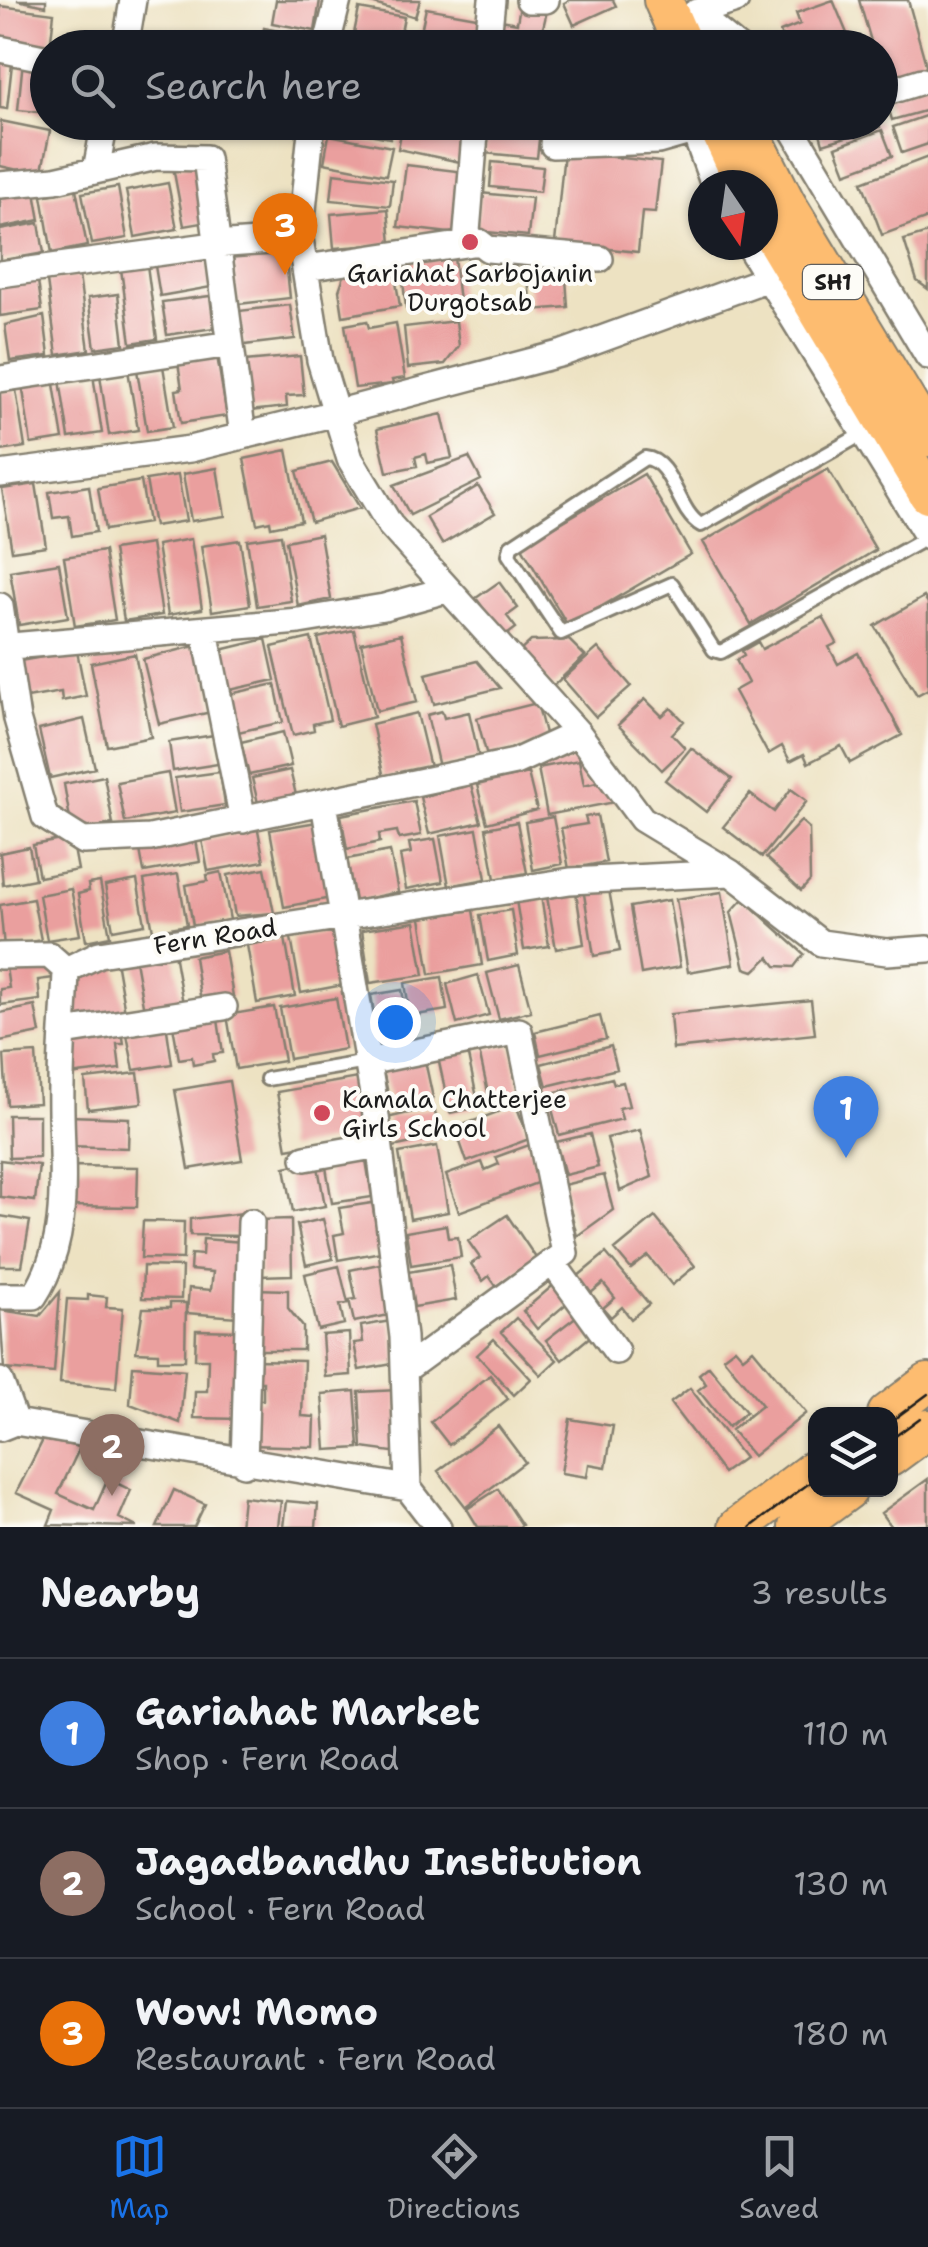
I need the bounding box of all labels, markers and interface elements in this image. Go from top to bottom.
search box [30,30,898,140]
icon: search [65,58,120,113]
text: Search here [145,60,362,111]
north arrow [688,170,778,260]
pin: 3 [252,192,318,275]
marker: Gariahat Sarbojanin Durgotsab [459,231,481,253]
place label: Gariahat Sarbojanin Durgotsab [347,256,593,319]
road number: SH1 [803,265,863,299]
street label: Fern Road [151,909,279,962]
your location [370,997,421,1048]
pin: 1 [814,1076,878,1158]
place label: Kamala Chatterjee Girls School [342,1082,567,1145]
marker: Kamala Chatterjee Girls School [311,1102,333,1124]
map controls [808,1407,898,1497]
button: layers [808,1407,898,1497]
pin: 2 [80,1414,144,1496]
text: Nearby [40,1564,200,1620]
text: 3 results [751,1571,888,1614]
text: Gariahat Market [135,1686,480,1737]
text: 1 [65,1712,80,1755]
text: 110 m [802,1712,888,1755]
text: Shop · Fern Road [135,1737,399,1780]
text: Jagadbandhu Institution [135,1836,642,1887]
text: 2 [61,1862,84,1905]
text: 130 m [793,1862,888,1905]
text: School · Fern Road [135,1887,425,1930]
text: Wow! Momo [135,1986,378,2037]
text: 3 [61,2012,84,2055]
text: 180 m [792,2012,888,2055]
text: Restaurant · Fern Road [135,2037,496,2080]
tab: Map [109,2129,169,2227]
tab: Directions [388,2129,521,2227]
tab: Saved [739,2129,819,2227]

